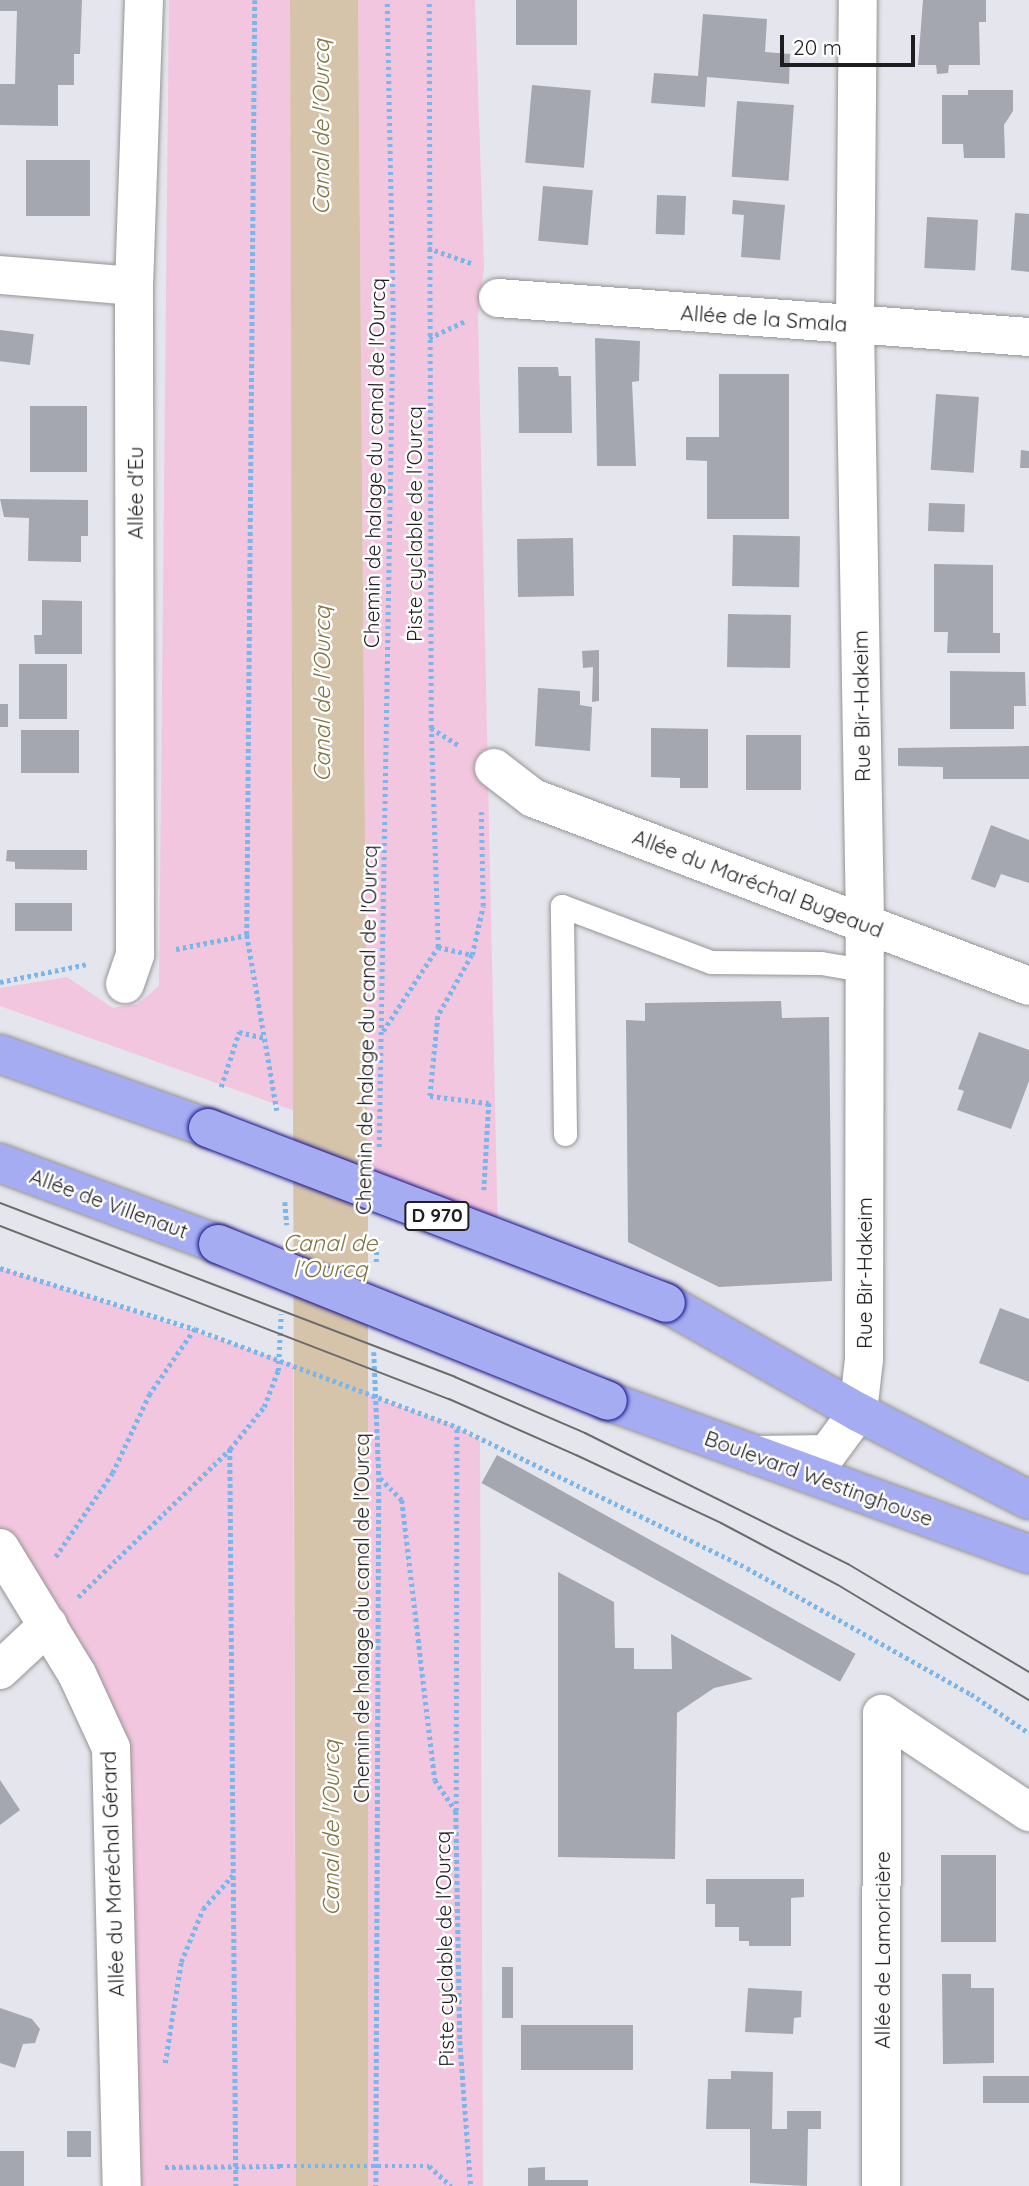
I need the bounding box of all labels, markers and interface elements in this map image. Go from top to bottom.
scale bar [784,21,919,65]
text: 20 m [793,34,842,60]
water label: Canal de l'Ourcq [307,39,335,215]
street label: Chemin de halage du canal de l'Ourcq [358,278,390,648]
street label: Allée de la Smala [680,300,848,336]
street label: Piste cyclable de l'Ourcq [401,406,427,642]
street label: Allée d'Eu [122,447,148,539]
water label: Canal de l'Ourcq [308,606,336,782]
street label: Rue Bir-Hakeim [847,630,875,782]
street label: Allée du Maréchal Bugeaud [629,824,887,942]
street label: Chemin de halage du canal de l'Ourcq [350,845,382,1215]
street label: Allée de Villenaut [27,1163,191,1243]
street label: Rue Bir-Hakeim [851,1197,877,1349]
road number: D 970 [404,1200,470,1232]
water label: Canal de l'Ourcq [283,1229,377,1283]
street label: Boulevard Westinghouse [701,1425,937,1531]
street label: Chemin de halage du canal de l'Ourcq [348,1433,374,1803]
water label: Canal de l'Ourcq [317,1740,345,1916]
street label: Allée du Maréchal Gérard [95,1750,129,1998]
street label: Piste cyclable de l'Ourcq [429,1831,459,2067]
street label: Allée de Lamoricière [869,1851,895,2049]

